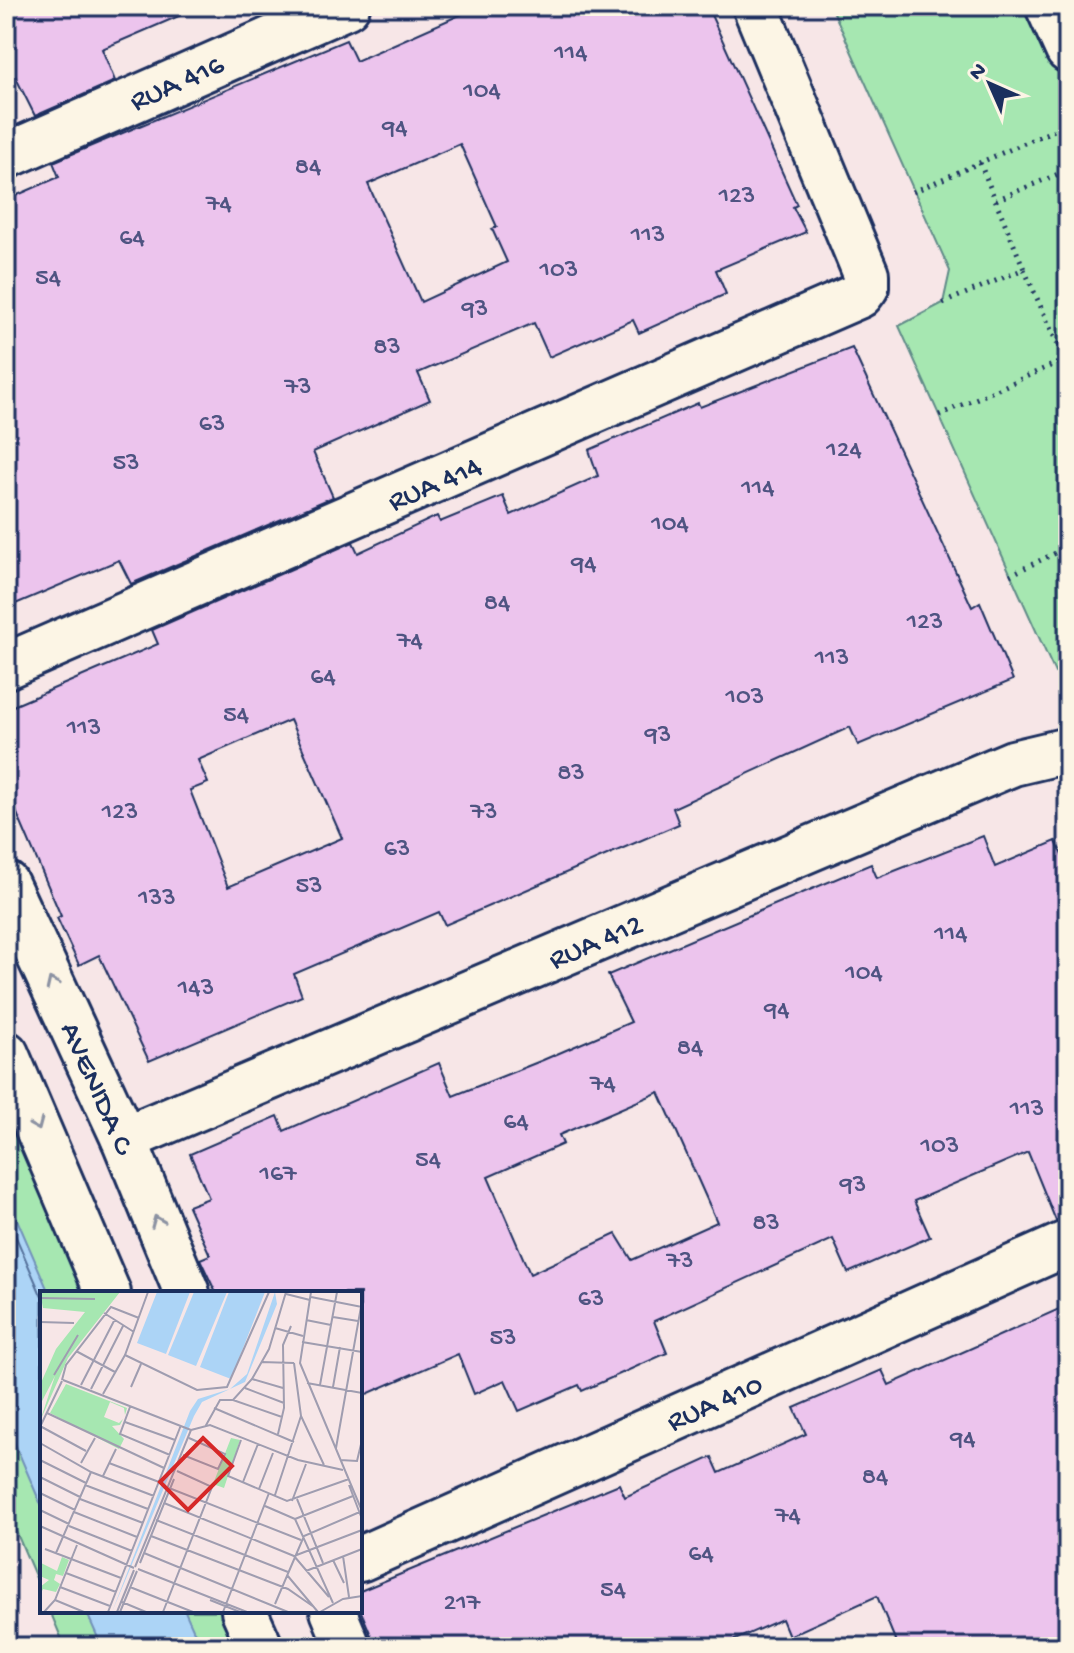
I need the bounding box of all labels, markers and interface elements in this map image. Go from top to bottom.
house number: 114 [553,39,588,70]
north arrow [950,44,1030,124]
street label: RUA 416 [125,49,231,121]
text: N [964,58,993,87]
house number: 104 [462,77,501,108]
house number: 94 [381,114,408,145]
house number: 84 [295,153,321,184]
house number: 123 [718,182,755,213]
house number: 74 [205,190,232,221]
house number: 113 [630,221,665,252]
house number: 64 [119,224,145,255]
house number: 103 [539,256,578,287]
house number: 54 [35,264,61,295]
house number: 93 [461,295,488,326]
house number: 83 [373,333,401,364]
house number: 73 [283,373,312,404]
house number: 63 [199,410,225,441]
house number: 124 [825,436,862,467]
house number: 53 [112,449,140,480]
street label: RUA 414 [384,451,488,521]
house number: 114 [740,474,775,505]
house number: 104 [650,510,689,541]
house number: 94 [570,550,597,581]
house number: 84 [484,589,510,620]
house number: 123 [906,608,943,639]
house number: 74 [396,627,423,658]
house number: 113 [814,644,849,675]
house number: 64 [310,663,336,694]
house number: 103 [725,683,764,714]
house number: 54 [223,701,249,732]
house number: 113 [66,714,101,745]
house number: 93 [644,721,671,752]
house number: 83 [557,759,585,790]
house number: 123 [101,798,138,829]
house number: 73 [469,798,498,829]
house number: 63 [384,835,410,866]
house number: 53 [295,872,323,903]
house number: 133 [137,884,176,915]
street label: RUA 412 [544,909,649,980]
house number: 114 [933,920,968,951]
house number: 104 [844,959,883,990]
house number: 143 [177,974,214,1005]
one-way arrow [46,977,62,991]
house number: 94 [763,996,790,1027]
street label: AVENIDA C [50,1018,140,1162]
house number: 84 [677,1034,703,1065]
house number: 74 [589,1070,616,1101]
house number: 113 [1009,1095,1044,1126]
house number: 64 [503,1108,529,1139]
one-way arrow [27,1117,43,1131]
house number: 103 [920,1132,959,1163]
house number: 54 [415,1146,441,1177]
house number: 167 [258,1160,298,1191]
house number: 93 [839,1171,866,1202]
house number: 83 [752,1209,780,1240]
one-way arrow [151,1215,167,1229]
house number: 73 [665,1247,694,1278]
house number: 63 [578,1285,604,1316]
inset map [40,1291,362,1613]
house number: 53 [489,1324,517,1355]
street label: RUA 410 [662,1369,769,1442]
house number: 94 [949,1425,976,1456]
house number: 84 [862,1463,888,1494]
house number: 74 [774,1502,801,1533]
house number: 64 [688,1540,714,1571]
house number: 54 [600,1576,626,1607]
house number: 217 [444,1589,482,1620]

